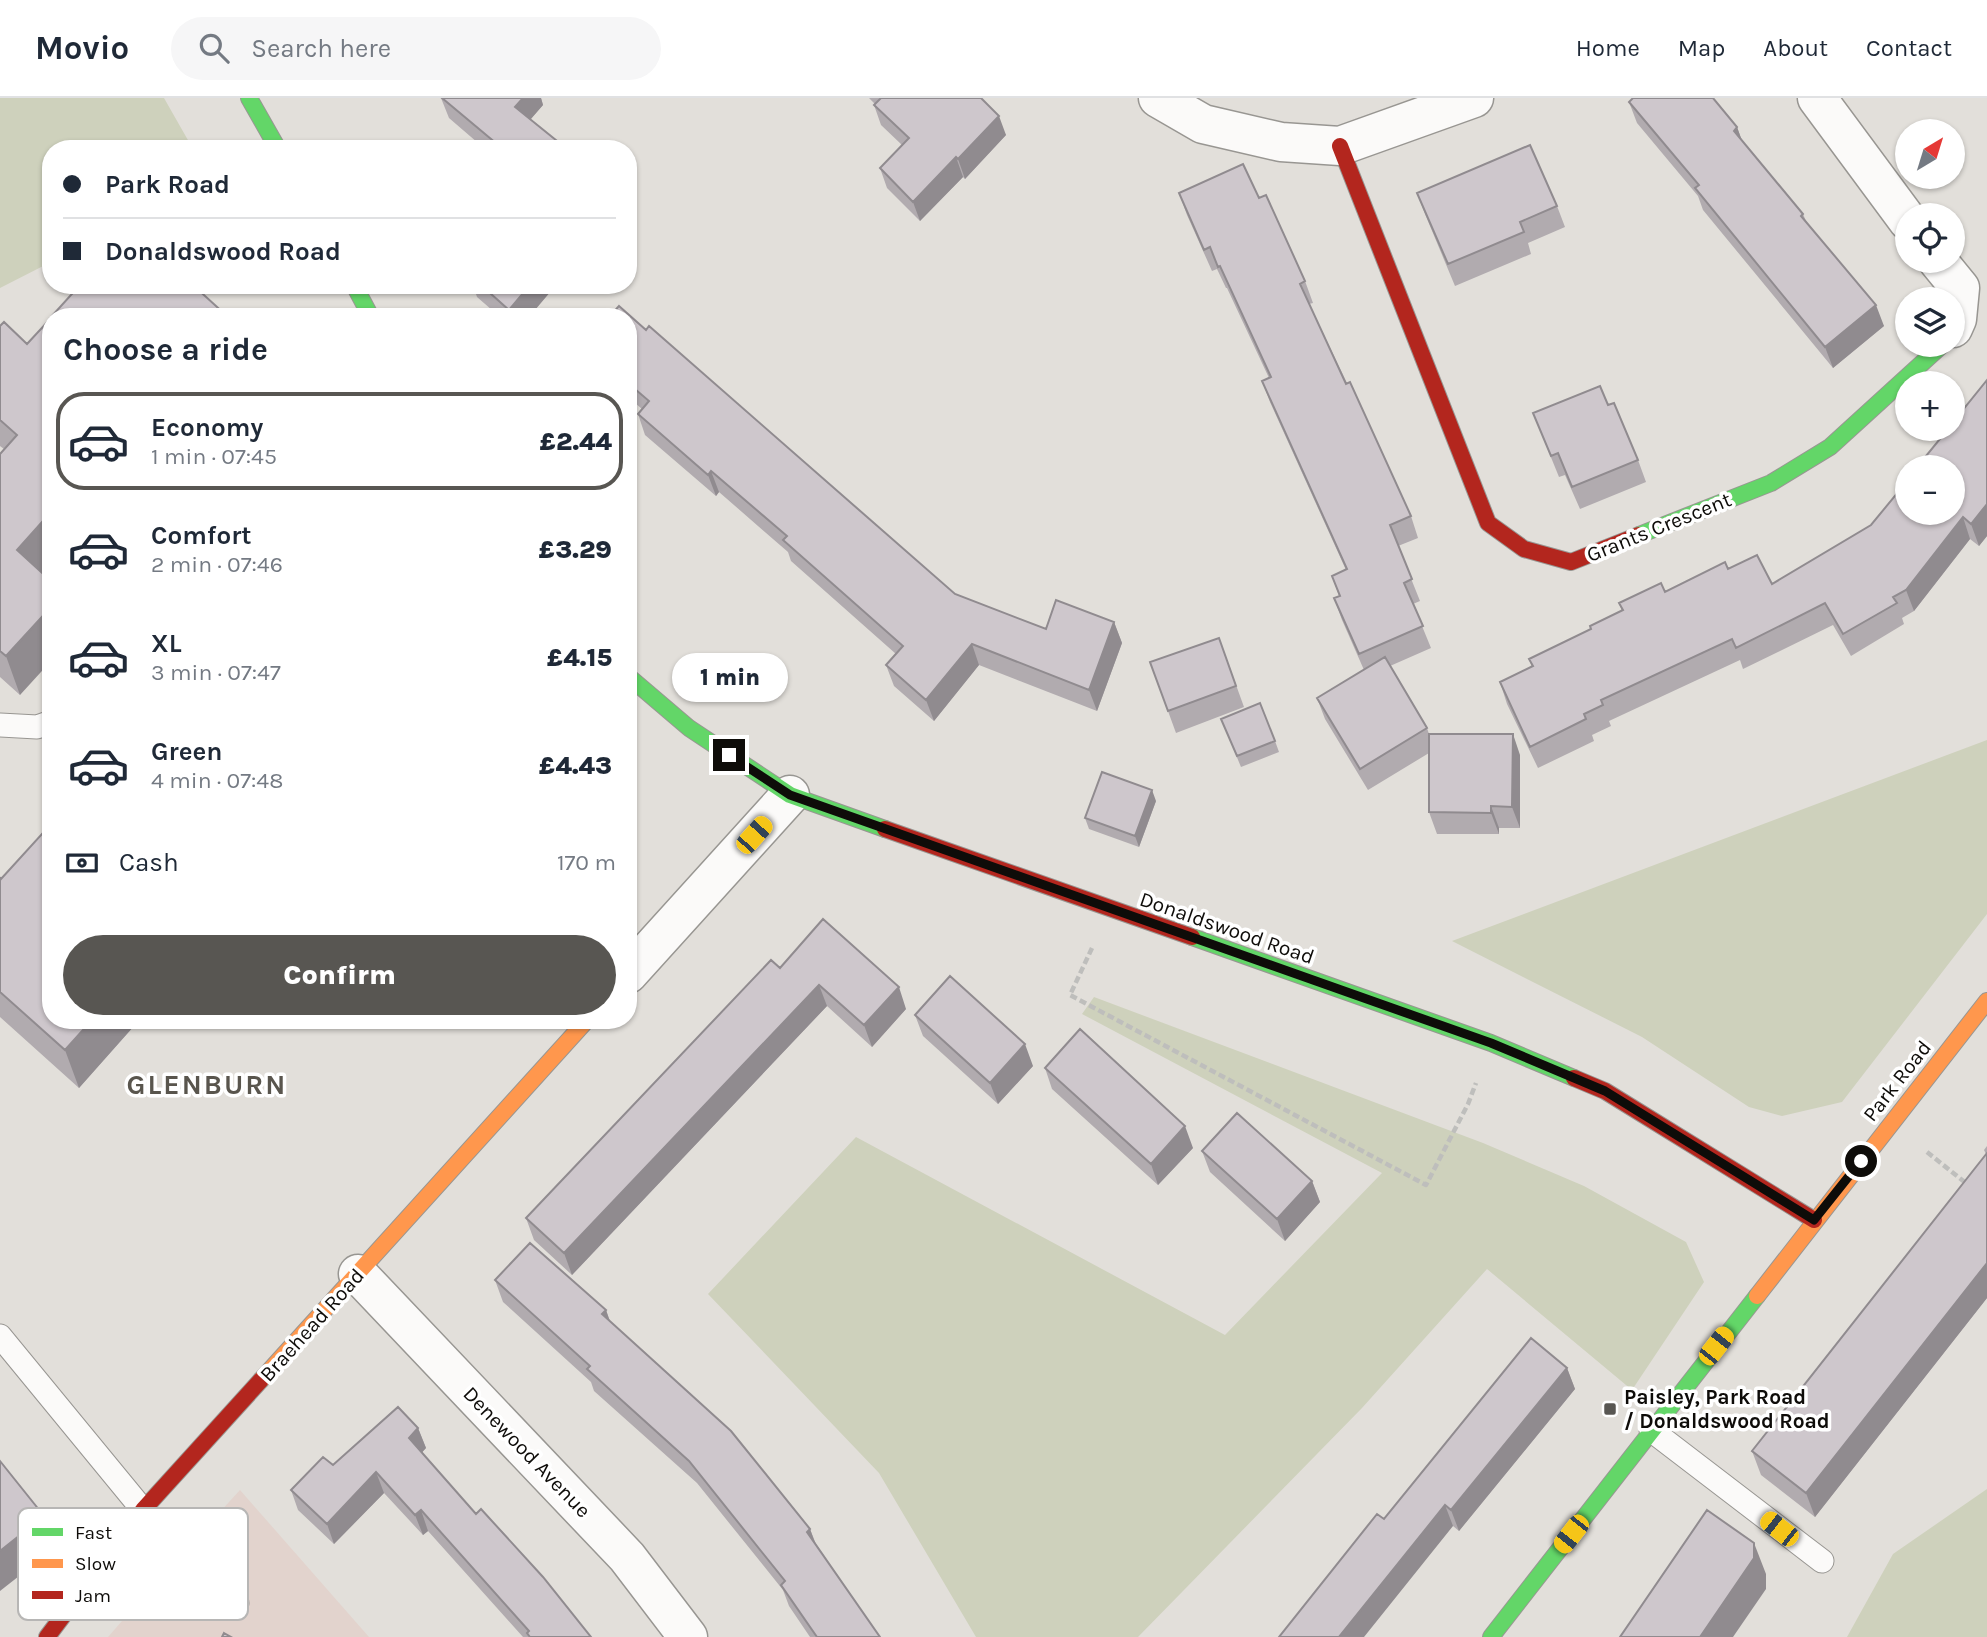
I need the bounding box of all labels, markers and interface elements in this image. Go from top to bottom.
search box [171,17,661,80]
text: Movio [35,29,129,67]
icon: search [195,29,233,67]
text: Search here [251,33,391,64]
text: Home [1576,34,1640,62]
text: Map [1678,34,1725,62]
text: About [1763,34,1828,62]
text: Contact [1866,34,1952,62]
north arrow [1895,119,1965,189]
map controls [1895,119,1965,525]
text: Park Road [105,169,230,200]
button: locate [1895,203,1965,273]
text: Donaldswood Road [105,236,341,267]
button: layers [1895,287,1965,357]
text: Choose a ride [63,331,268,368]
button: + [1895,371,1965,441]
icon: car [67,410,130,473]
text: Economy [151,412,263,443]
text: £2.44 [539,426,612,457]
text: 1 min · 07:45 [151,443,277,470]
button: − [1895,455,1965,525]
street label: Grants Crescent [1583,487,1735,567]
icon: car [67,518,130,581]
text: Comfort [151,520,252,551]
text: £3.29 [539,534,612,565]
text: 2 min · 07:46 [151,551,283,578]
icon: car [67,626,130,689]
text: XL [151,628,182,659]
text: £4.15 [547,642,612,673]
callout: 1 min [671,654,787,702]
text: 3 min · 07:47 [151,659,281,686]
text: 1 min [700,664,760,691]
icon: car [67,734,130,797]
text: Green [151,736,223,767]
route end [713,739,745,771]
text: £4.43 [539,750,612,781]
text: 4 min · 07:48 [151,767,283,794]
car [733,812,776,858]
icon: cash [63,844,101,882]
text: Cash [119,847,179,878]
text: 170 m [557,849,616,876]
street label: Donaldswood Road [1137,887,1317,969]
button: Confirm [63,935,616,1015]
street label: Park Road [1858,1036,1936,1126]
district label: GLENBURN [127,1068,287,1101]
route start [1845,1145,1877,1177]
street label: Braehead Road [255,1264,369,1386]
car [1695,1323,1738,1369]
street label: Denewood Avenue [458,1382,596,1522]
place label: Paisley, Park Road / Donaldswood Road [1624,1385,1830,1433]
marker: Paisley, Park Road / Donaldswood Road [1602,1401,1618,1417]
legend [18,1508,248,1620]
car [1756,1508,1803,1550]
car [1550,1511,1593,1557]
text: Fast [75,1522,112,1544]
text: Slow [75,1553,116,1575]
text: Jam [75,1585,111,1607]

